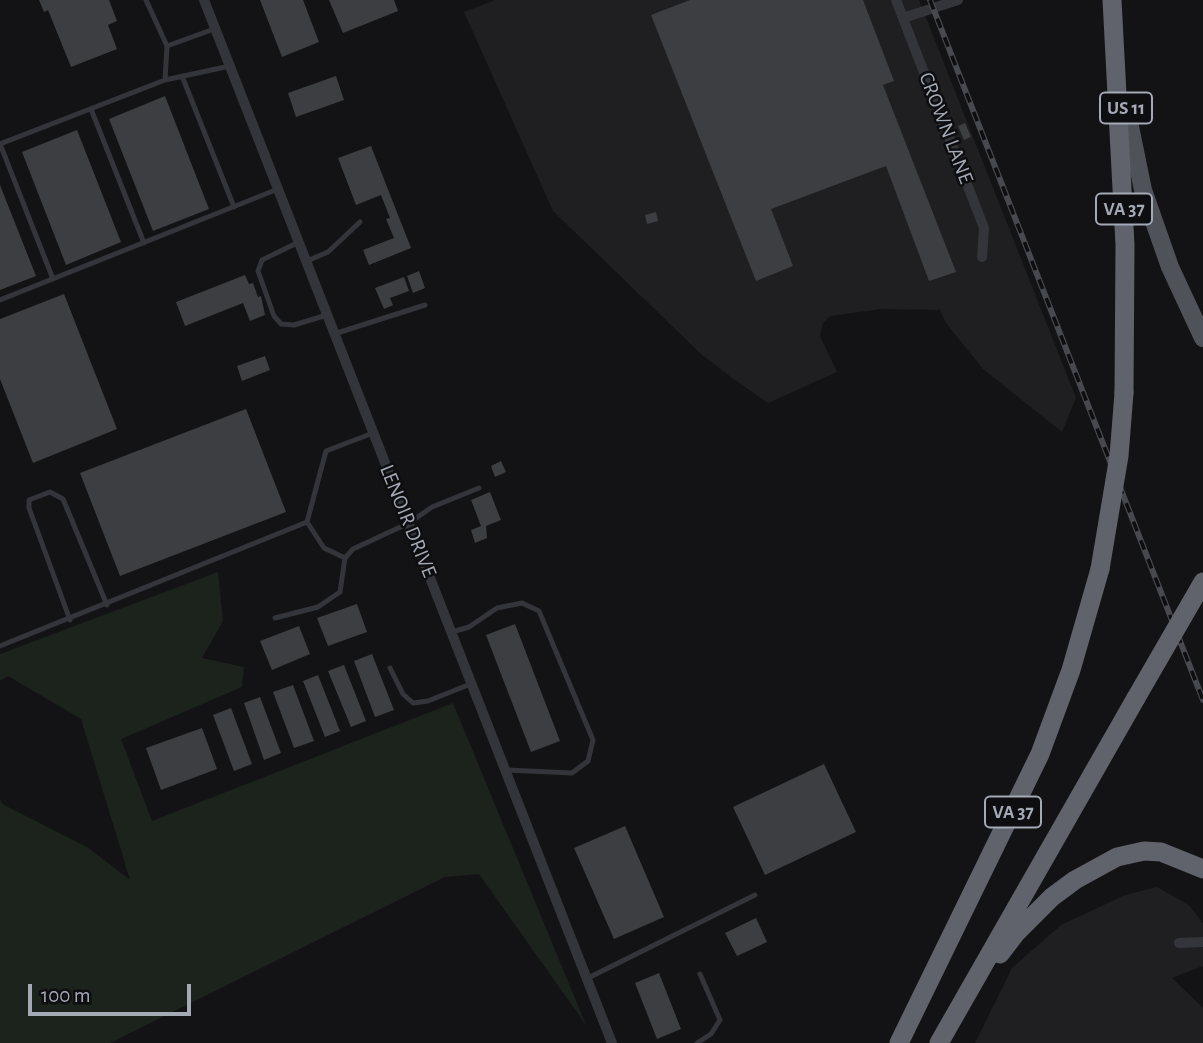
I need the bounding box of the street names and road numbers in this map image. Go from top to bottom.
street label: CROWN LANE [913,69,979,187]
road number: US 11 [1100,92,1152,124]
road number: VA 37 [1096,194,1152,224]
street label: LENOIR DRIVE [374,461,442,581]
road number: VA 37 [985,796,1041,828]

